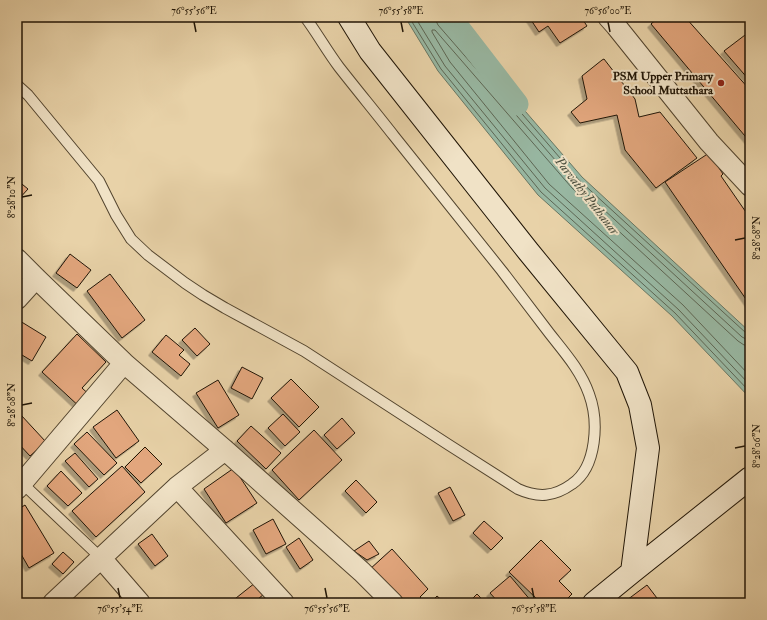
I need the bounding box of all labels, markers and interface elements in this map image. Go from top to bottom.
text: 76°55'56"E [171,5,217,17]
text: 76°55'58"E [378,5,424,17]
text: 76°56'00"E [585,5,631,17]
place label: PSM Upper Primary School Muttathara [613,69,714,98]
marker: PSM Upper Primary School Muttathara [716,78,726,88]
water label: Parvathy Puthanar [551,153,623,239]
text: 8°28'10"N [6,176,18,218]
text: 8°28'08"N [751,216,763,260]
text: 8°28'08"N [6,383,18,427]
text: 8°28'06"N [751,424,763,468]
text: 76°55'54"E [97,603,143,615]
text: 76°55'56"E [304,603,350,615]
text: 76°55'58"E [511,603,557,615]

